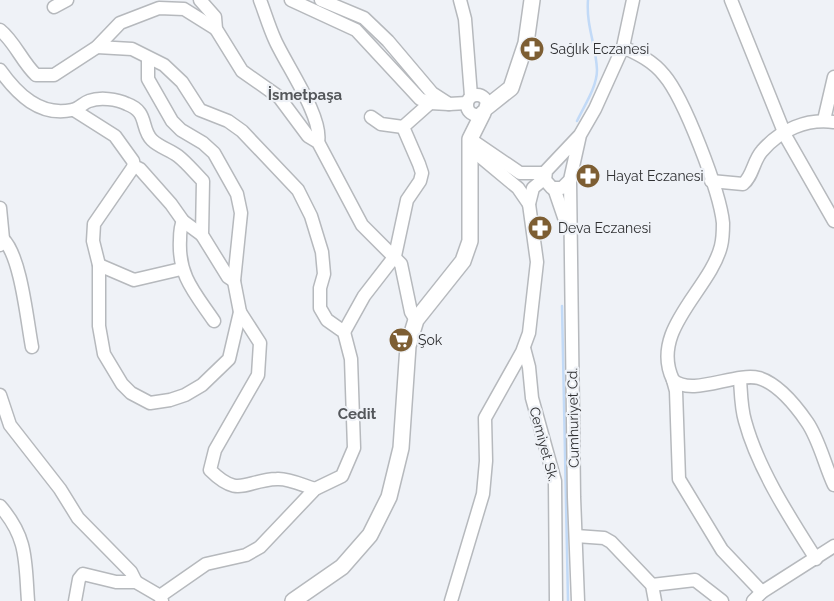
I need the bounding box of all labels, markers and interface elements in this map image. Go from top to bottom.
pharmacy icon: Sağlık Eczanesi [519,36,545,62]
place label: Sağlık Eczanesi [550,41,649,57]
district label: İsmetpaşa [268,86,343,104]
pharmacy icon: Hayat Eczanesi [575,163,601,189]
place label: Hayat Eczanesi [606,168,704,184]
pharmacy icon: Deva Eczanesi [527,215,553,241]
place label: Deva Eczanesi [558,220,651,236]
supermarket icon: Şok [388,327,414,353]
place label: Şok [418,332,443,348]
street label: Cumhuriyet Cd. [564,368,582,468]
district label: Cedit [338,405,376,423]
street label: Cemiyet Sk. [526,405,562,483]

